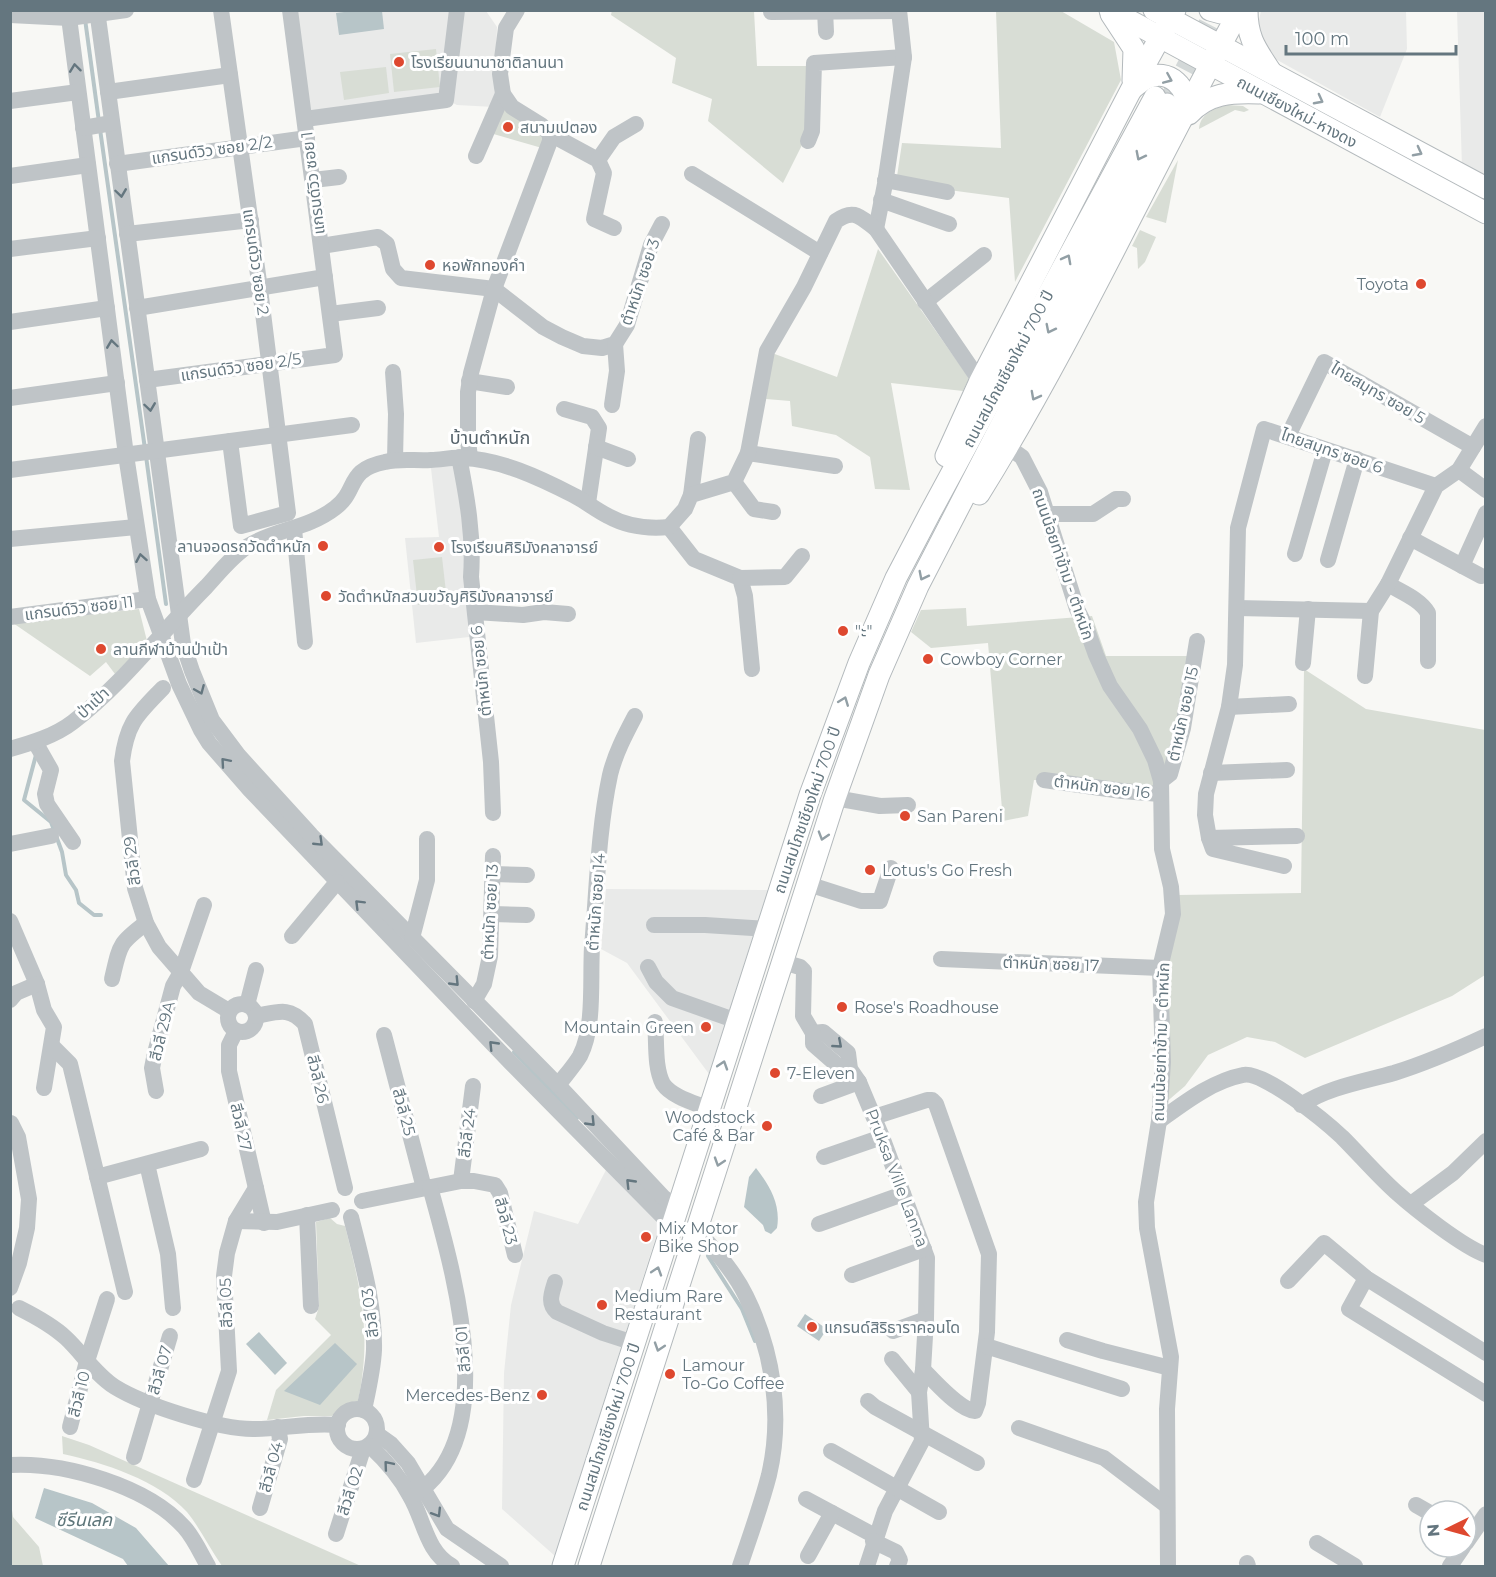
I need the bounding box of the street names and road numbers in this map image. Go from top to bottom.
street label: ถนนเชียงใหม่-หางดง [1234,72,1360,152]
street label: แกรนด์วิว ซอย 1 [297,130,329,236]
street label: แกรนด์วิว ซอย 2/2 [150,132,274,168]
street label: แกรนด์วิว ซอย 2 [239,208,273,316]
street label: ตำหนัก ซอย 3 [616,236,664,328]
street label: ถนนสมโภชเชียงใหม่ 700 ปี [958,287,1058,451]
street label: แกรนด์วิว ซอย 2/5 [179,349,303,385]
street label: ไทยสมุทร ซอย 5 [1327,358,1429,428]
street label: ไทยสมุทร ซอย 6 [1278,424,1386,477]
street label: ถนนน้อยท่าข้าม - ตำหนัก [1028,486,1098,642]
street label: แกรนด์วิว ซอย 11 [24,592,134,624]
street label: ตำหนัก ซอย 6 [467,624,495,717]
street label: ตำหนัก ซอย 15 [1164,665,1202,763]
street label: ป่าเป้า [73,683,113,723]
street label: ถนนสมโภชเชียงใหม่ 700 ปี [769,724,845,896]
street label: ตำหนัก ซอย 16 [1053,772,1152,802]
street label: สีวลี 29 [120,835,144,887]
street label: ตำหนัก ซอย 14 [583,852,609,951]
street label: ตำหนัก ซอย 13 [478,863,502,961]
street label: ตำหนัก ซอย 17 [1002,953,1100,975]
street label: ถนนน้อยท่าข้าม - ตำหนัก [1149,962,1173,1122]
street label: สีวลี 29A [145,999,179,1063]
street label: สีวลี 26 [303,1053,333,1105]
street label: สีวลี 25 [389,1086,419,1138]
street label: สีวลี 27 [226,1101,256,1153]
street label: Pruksa Ville Lanna [862,1106,932,1250]
street label: สีวลี 24 [455,1107,480,1159]
street label: สีวลี 23 [491,1195,521,1247]
street label: สีวลี 05 [216,1278,236,1328]
street label: สีวลี 03 [358,1287,382,1339]
street label: สีวลี 01 [451,1325,475,1373]
street label: ถนนสมโภชเชียงใหม่ 700 ปี [572,1341,644,1513]
street label: สีวลี 07 [144,1343,176,1397]
street label: สีวลี 10 [64,1369,94,1419]
street label: สีวลี 04 [255,1439,287,1494]
street label: สีวลี 02 [333,1464,367,1518]

